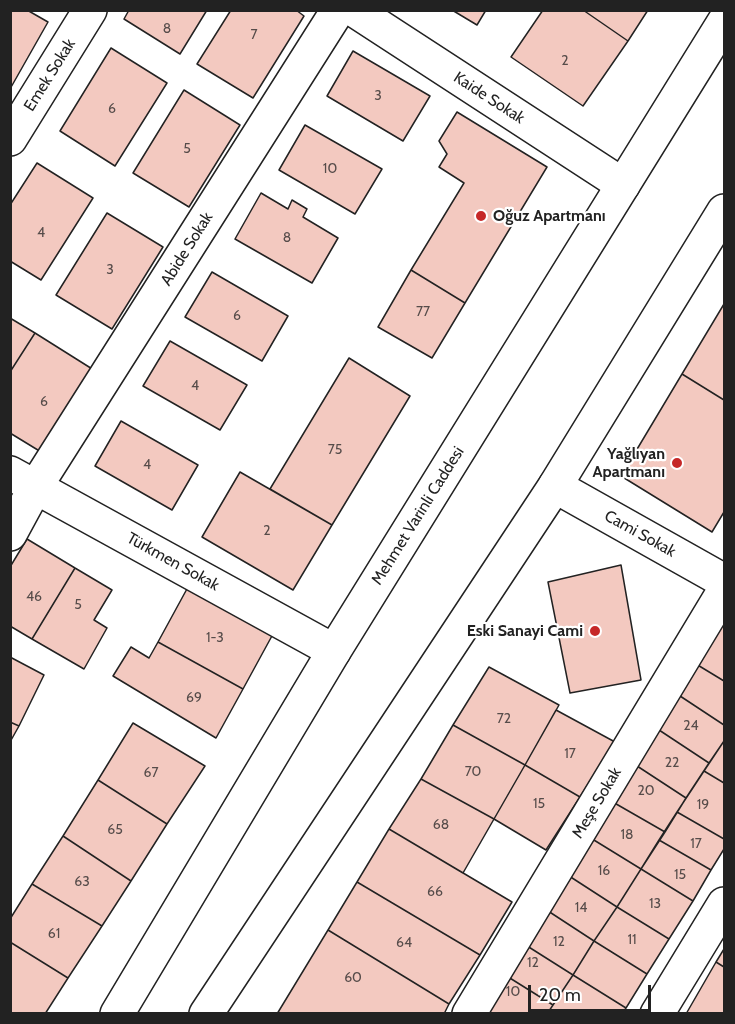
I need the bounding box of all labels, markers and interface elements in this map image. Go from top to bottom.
house number: 8 [163,21,171,37]
house number: 7 [250,27,258,43]
street label: Emek Sokak [20,35,80,115]
house number: 2 [561,53,569,69]
street label: Kaide Sokak [450,68,528,128]
house number: 3 [374,88,382,104]
house number: 6 [108,101,116,117]
house number: 5 [183,141,191,157]
house number: 10 [323,161,337,177]
place label: Oğuz Apartmanı [493,206,606,226]
street label: Abide Sokak [157,209,217,289]
marker: Oğuz Apartmanı [474,209,488,223]
house number: 4 [37,225,45,241]
house number: 8 [283,230,291,246]
house number: 3 [106,262,114,278]
house number: 77 [416,304,430,320]
house number: 6 [233,308,241,324]
house number: 4 [191,378,199,394]
house number: 6 [40,394,48,410]
house number: 75 [328,442,342,458]
street label: Mehmet Varinli Caddesi [368,443,468,589]
place label: Yağlıyan Apartmanı [593,444,665,482]
marker: Yağlıyan Apartmanı [670,456,684,470]
house number: 4 [143,457,151,473]
street label: Cami Sokak [601,507,679,561]
house number: 2 [263,523,271,539]
street label: Türkmen Sokak [123,529,223,595]
house number: 46 [26,589,42,605]
house number: 5 [74,597,82,613]
place label: Eski Sanayi Cami [467,621,583,641]
marker: Eski Sanayi Cami [588,624,602,638]
house number: 1-3 [206,630,224,646]
house number: 69 [186,690,202,706]
house number: 72 [497,711,511,727]
house number: 24 [683,718,699,734]
house number: 17 [564,746,576,762]
house number: 22 [665,755,679,771]
house number: 70 [465,764,481,780]
street label: Meşe Sokak [568,764,626,842]
house number: 67 [144,765,158,781]
house number: 20 [637,783,655,799]
house number: 15 [533,796,545,812]
house number: 19 [697,797,709,813]
house number: 68 [433,817,449,833]
house number: 65 [107,822,123,838]
house number: 18 [620,827,634,843]
house number: 17 [690,836,702,852]
house number: 16 [598,863,610,879]
house number: 15 [674,867,686,883]
house number: 63 [74,874,90,890]
house number: 66 [427,884,443,900]
house number: 13 [649,896,661,912]
house number: 14 [575,900,587,916]
house number: 61 [48,926,60,942]
house number: 11 [627,932,637,948]
house number: 12 [553,934,565,950]
house number: 64 [396,935,412,951]
house number: 12 [527,955,539,971]
house number: 60 [344,970,362,986]
scale bar [531,973,654,1011]
house number: 10 [506,984,520,1000]
text: 20 m [539,984,581,1006]

